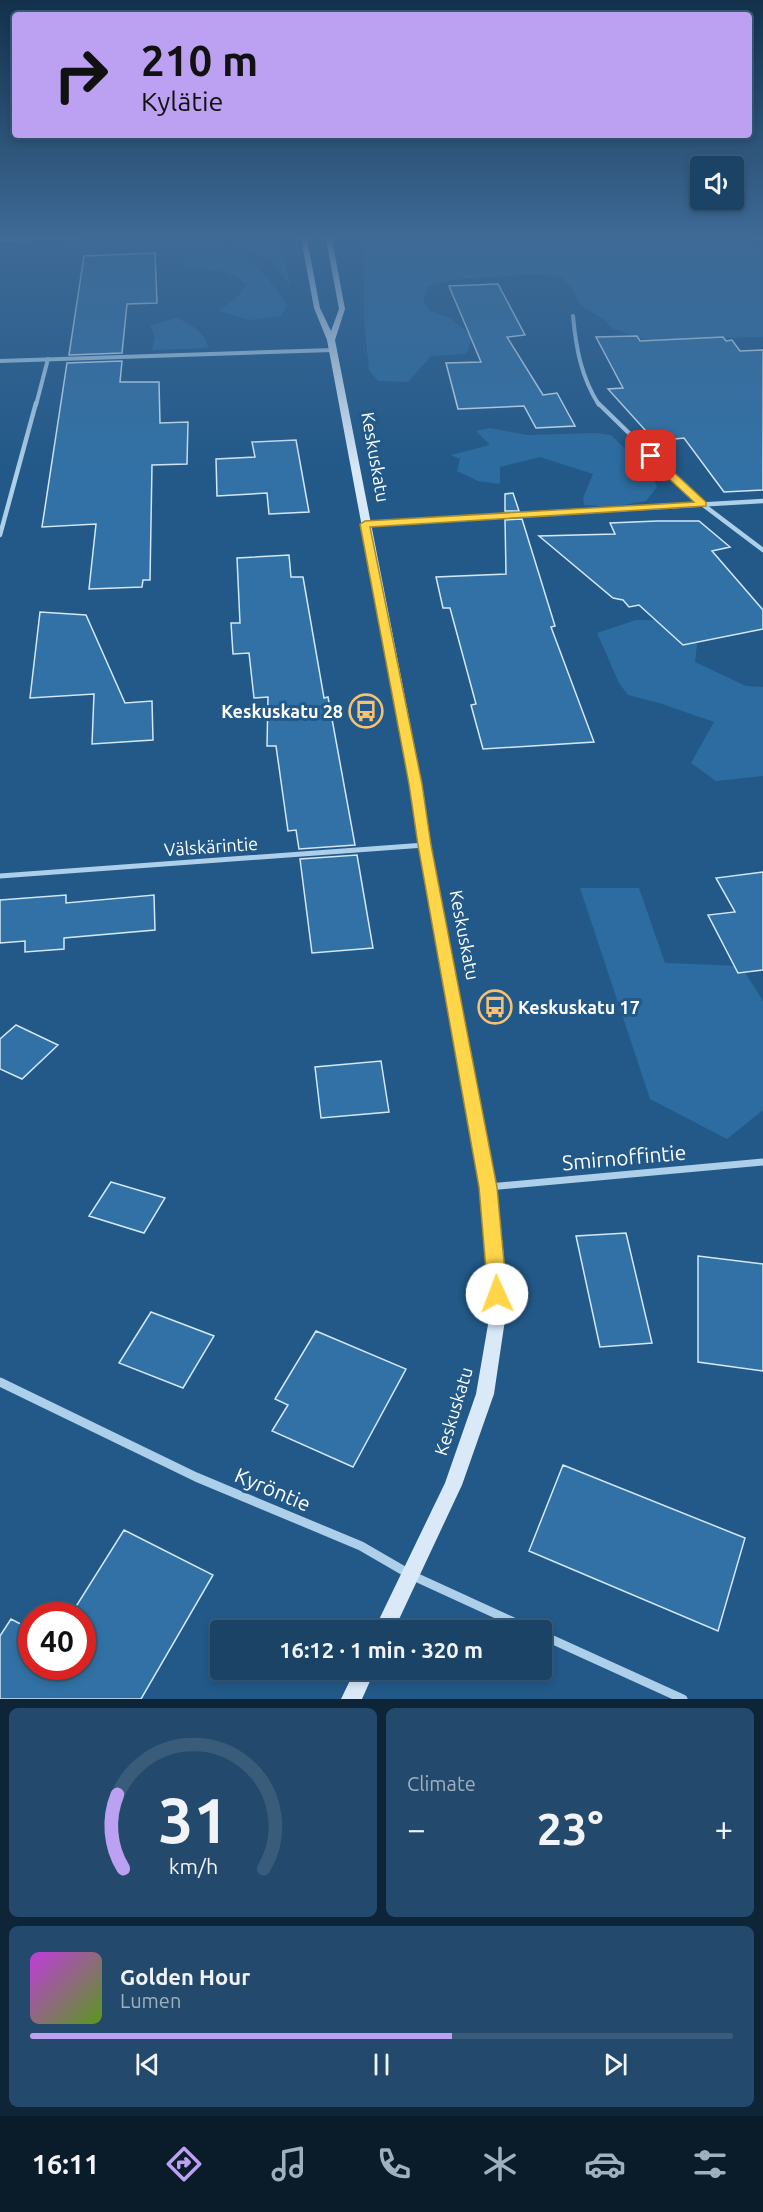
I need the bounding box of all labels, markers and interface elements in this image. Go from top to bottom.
icon: right [42,36,120,114]
text: 210 m [141,37,258,84]
text: Kylätie [141,86,223,116]
map controls [690,156,744,210]
button: sound [690,156,744,210]
street label: Keskuskatu [358,410,394,504]
pin [625,430,676,481]
icon: arrive [634,439,667,472]
bus stop icon: Keskuskatu 28 [348,693,384,729]
place label: Keskuskatu 28 [221,701,343,721]
street label: Välskärintie [163,833,259,859]
street label: Keskuskatu [446,888,484,982]
bus stop icon: Keskuskatu 17 [477,989,513,1025]
place label: Keskuskatu 17 [518,997,640,1017]
street label: Smirnoffintie [561,1140,687,1174]
position arrow [465,1262,529,1326]
street label: Keskuskatu [430,1364,476,1458]
street label: Kyröntie [232,1462,314,1516]
speed limit sign: 40 [18,1602,96,1680]
text: 16:12 · 1 min · 320 m [279,1637,483,1662]
text: Climate [407,1772,476,1795]
text: 31 [158,1785,228,1855]
text: 23° [537,1803,603,1854]
text: − [407,1810,426,1847]
text: + [714,1810,733,1847]
text: km/h [168,1855,218,1879]
text: Golden Hour [120,1964,250,1989]
text: Lumen [120,1989,181,2012]
icon: previous [131,2048,164,2081]
icon: pause [365,2048,398,2081]
icon: next [599,2048,632,2081]
icon: directions [163,2143,205,2185]
icon: music [268,2143,310,2185]
icon: phone [373,2143,415,2185]
icon: climate [479,2143,521,2185]
icon: car [584,2143,626,2185]
icon: filters [689,2143,731,2185]
text: 16:11 [32,2149,99,2179]

